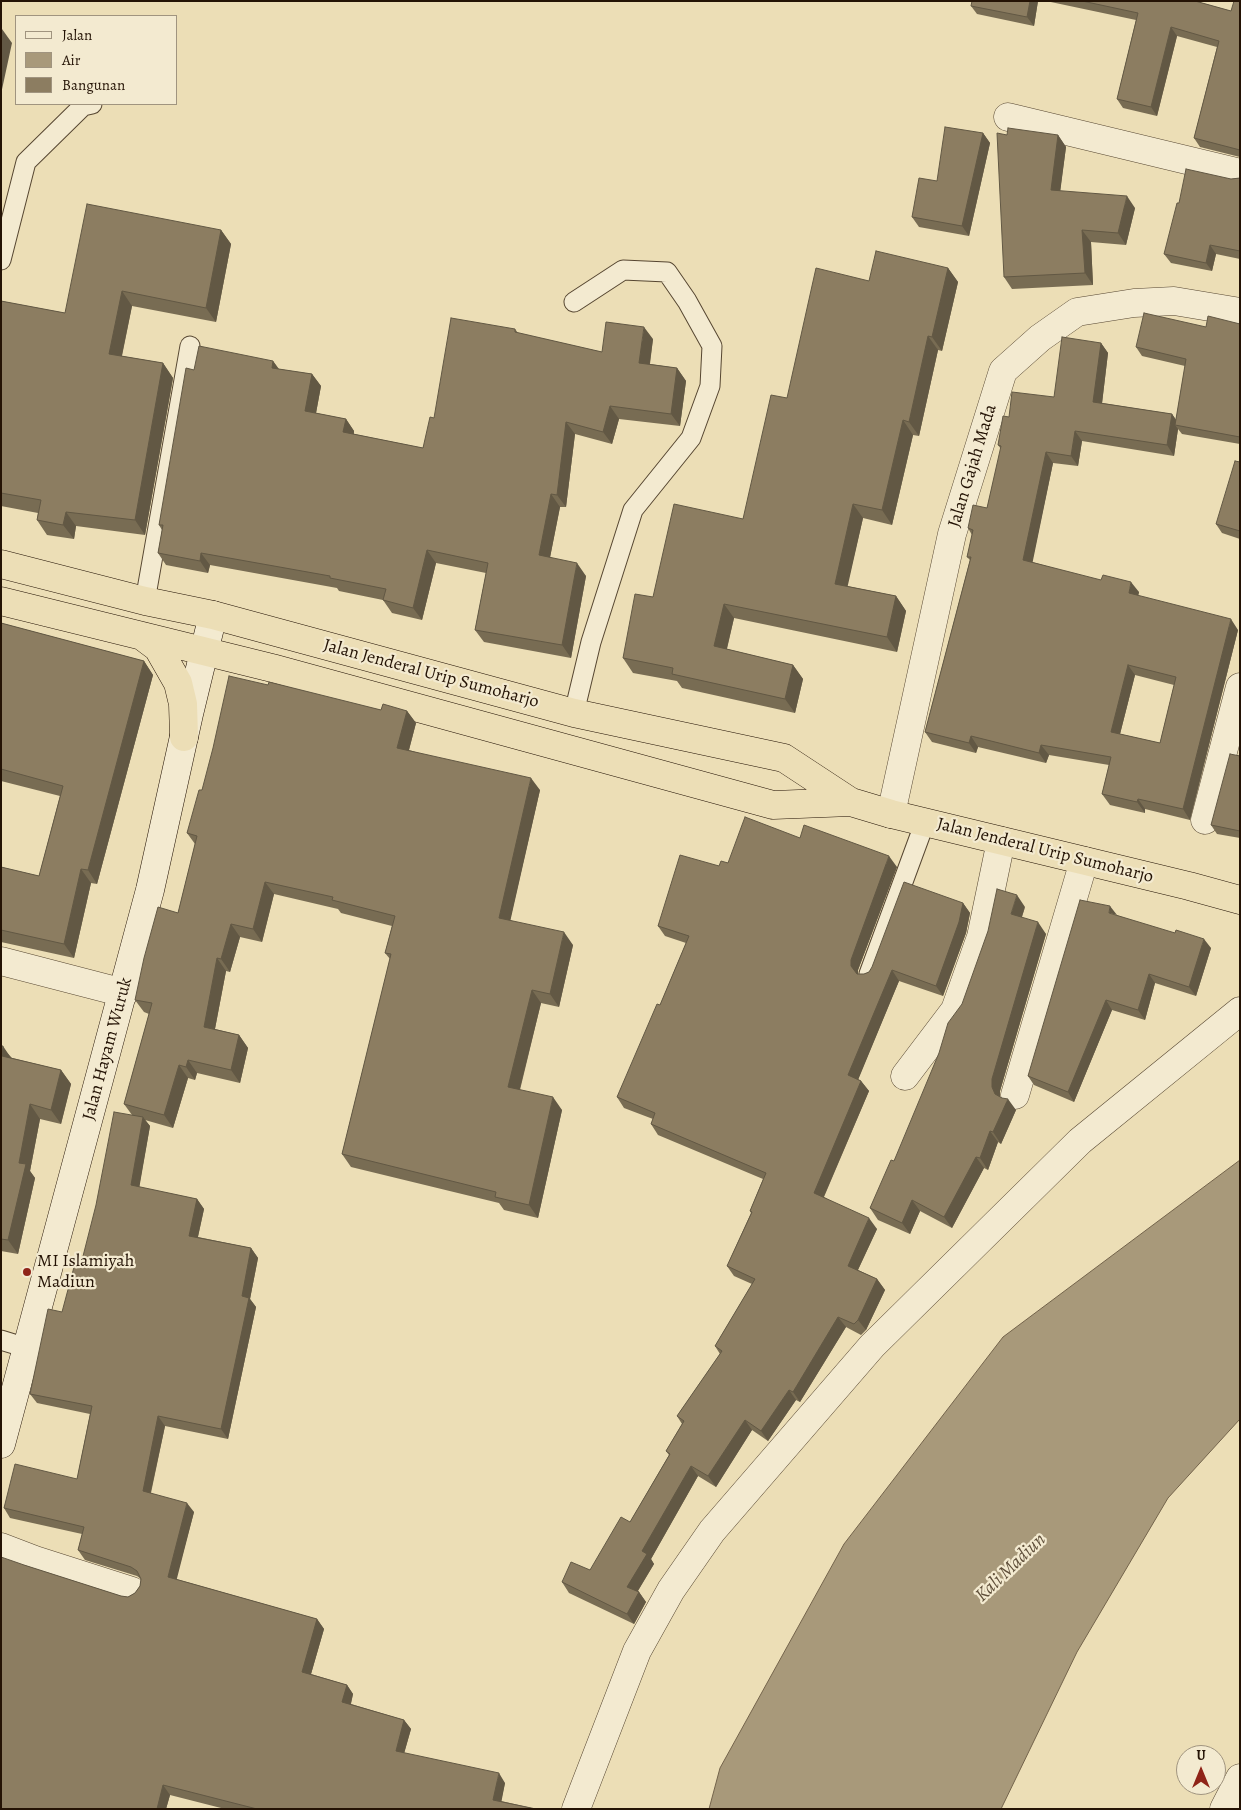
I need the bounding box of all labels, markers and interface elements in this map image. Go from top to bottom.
legend [15,15,178,105]
text: Jalan [62,25,92,45]
text: Air [62,50,80,70]
text: Bangunan [62,75,125,95]
street label: Jalan Gajah Mada [944,402,1002,530]
street label: Jalan Jenderal Urip Sumoharjo [321,635,541,713]
street label: Jalan Jenderal Urip Sumoharjo [935,814,1155,888]
street label: Jalan Hayam Wuruk [79,975,137,1123]
place label: MI Islamiyah Madiun [37,1251,134,1294]
marker: MI Islamiyah Madiun [21,1266,33,1278]
water label: Kali Madiun [971,1529,1051,1607]
north arrow [1176,1745,1226,1795]
text: U [1196,1746,1206,1765]

